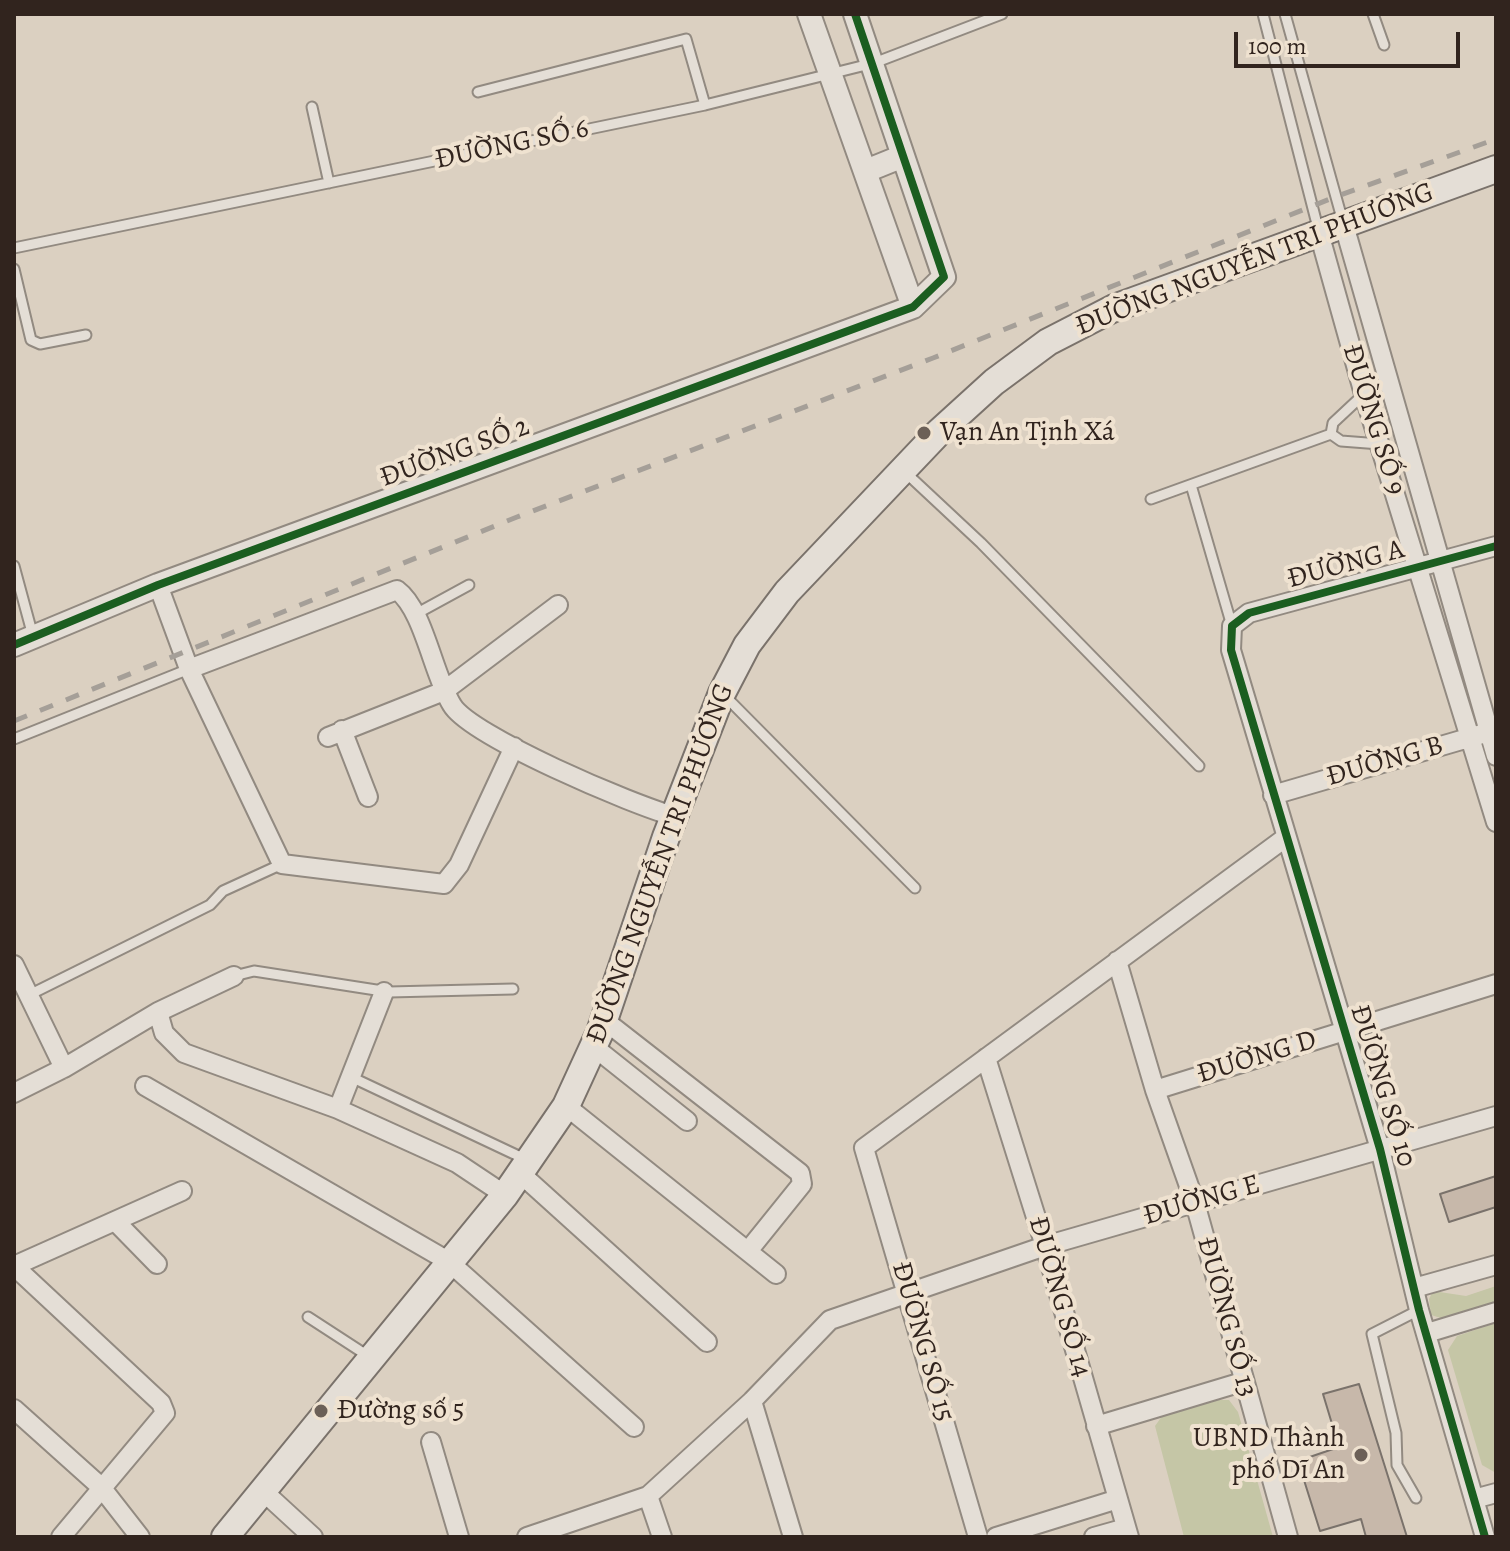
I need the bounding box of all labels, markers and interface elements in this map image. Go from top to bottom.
scale bar [1238,16,1464,66]
text: 100 m [1248,30,1307,62]
street label: ĐƯỜNG SỐ 6 [432,112,592,178]
street label: ĐƯỜNG NGUYỄN TRI PHƯƠNG [1071,176,1439,344]
street label: ĐƯỜNG SỐ 9 [1334,341,1412,499]
street label: ĐƯỜNG SỐ 2 [376,410,534,496]
place label: Vạn An Tịnh Xá [940,416,1115,450]
marker: Vạn An Tịnh Xá [915,424,933,442]
street label: ĐƯỜNG A [1284,533,1408,597]
street label: ĐƯỜNG NGUYỄN TRI PHƯƠNG [580,679,742,1049]
street label: ĐƯỜNG B [1323,729,1447,795]
street label: ĐƯỜNG SỐ 10 [1341,1001,1423,1171]
street label: ĐƯỜNG D [1193,1024,1321,1092]
street label: ĐƯỜNG E [1140,1168,1264,1234]
street label: ĐƯỜNG SỐ 14 [1020,1213,1098,1381]
street label: ĐƯỜNG SỐ 13 [1189,1233,1263,1401]
street label: ĐƯỜNG SỐ 15 [883,1258,961,1426]
place label: Đường số 5 [337,1394,465,1428]
marker: Đường số 5 [312,1402,330,1420]
place label: UBND Thành phố Dĩ An [1193,1422,1345,1488]
marker: UBND Thành phố Dĩ An [1352,1446,1370,1464]

